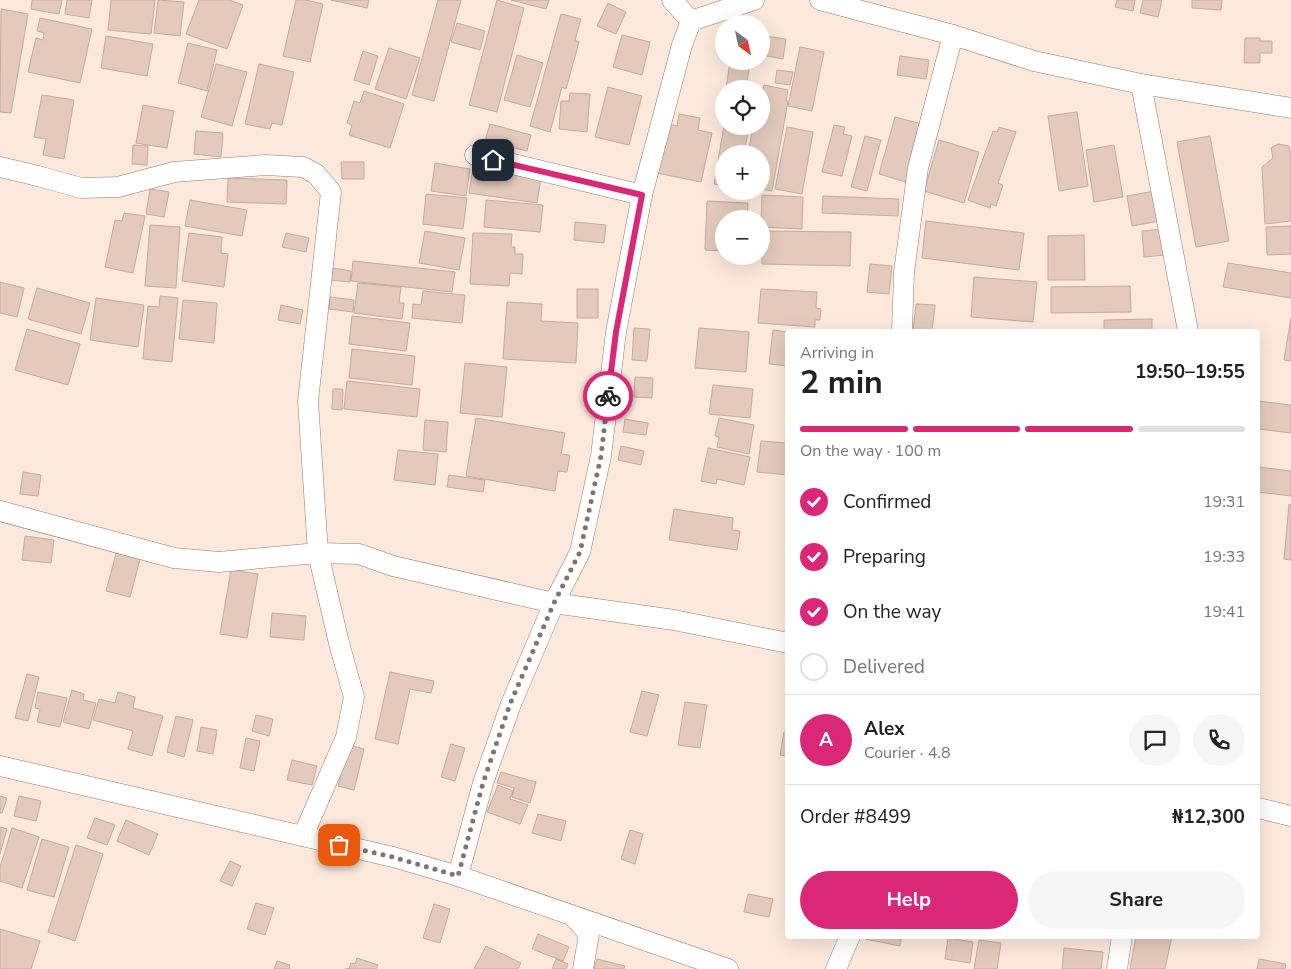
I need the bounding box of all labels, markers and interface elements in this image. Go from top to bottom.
north arrow [715,15,770,70]
map controls [715,15,770,265]
button: locate [715,80,770,135]
pin [472,139,514,181]
button: + [715,145,770,200]
icon: home [479,146,507,174]
button: − [715,210,770,265]
text: Arriving in [800,342,874,364]
text: 19:50–19:55 [1135,359,1245,385]
text: 2 min [800,361,883,404]
courier [583,371,633,421]
icon: bike [594,382,622,410]
text: On the way · 100 m [800,440,941,462]
icon: check [800,488,828,516]
text: Confirmed [843,489,931,515]
text: 19:31 [1203,491,1245,513]
icon: check [800,543,828,571]
text: Preparing [843,544,926,570]
text: 19:33 [1203,546,1245,568]
icon: check [800,598,828,626]
text: On the way [843,599,941,625]
text: 19:41 [1203,601,1245,623]
text: Delivered [843,654,925,680]
button: chat [1129,714,1181,766]
button: phone [1193,714,1245,766]
text: Alex [864,716,905,742]
text: A [819,727,833,753]
text: Courier · 4.8 [864,742,950,764]
text: Order #8499 [800,804,911,830]
text: ₦12,300 [1172,804,1245,830]
pin [318,824,360,866]
icon: bag [325,831,353,859]
button: Help [800,871,1018,929]
button: Share [1028,871,1245,929]

